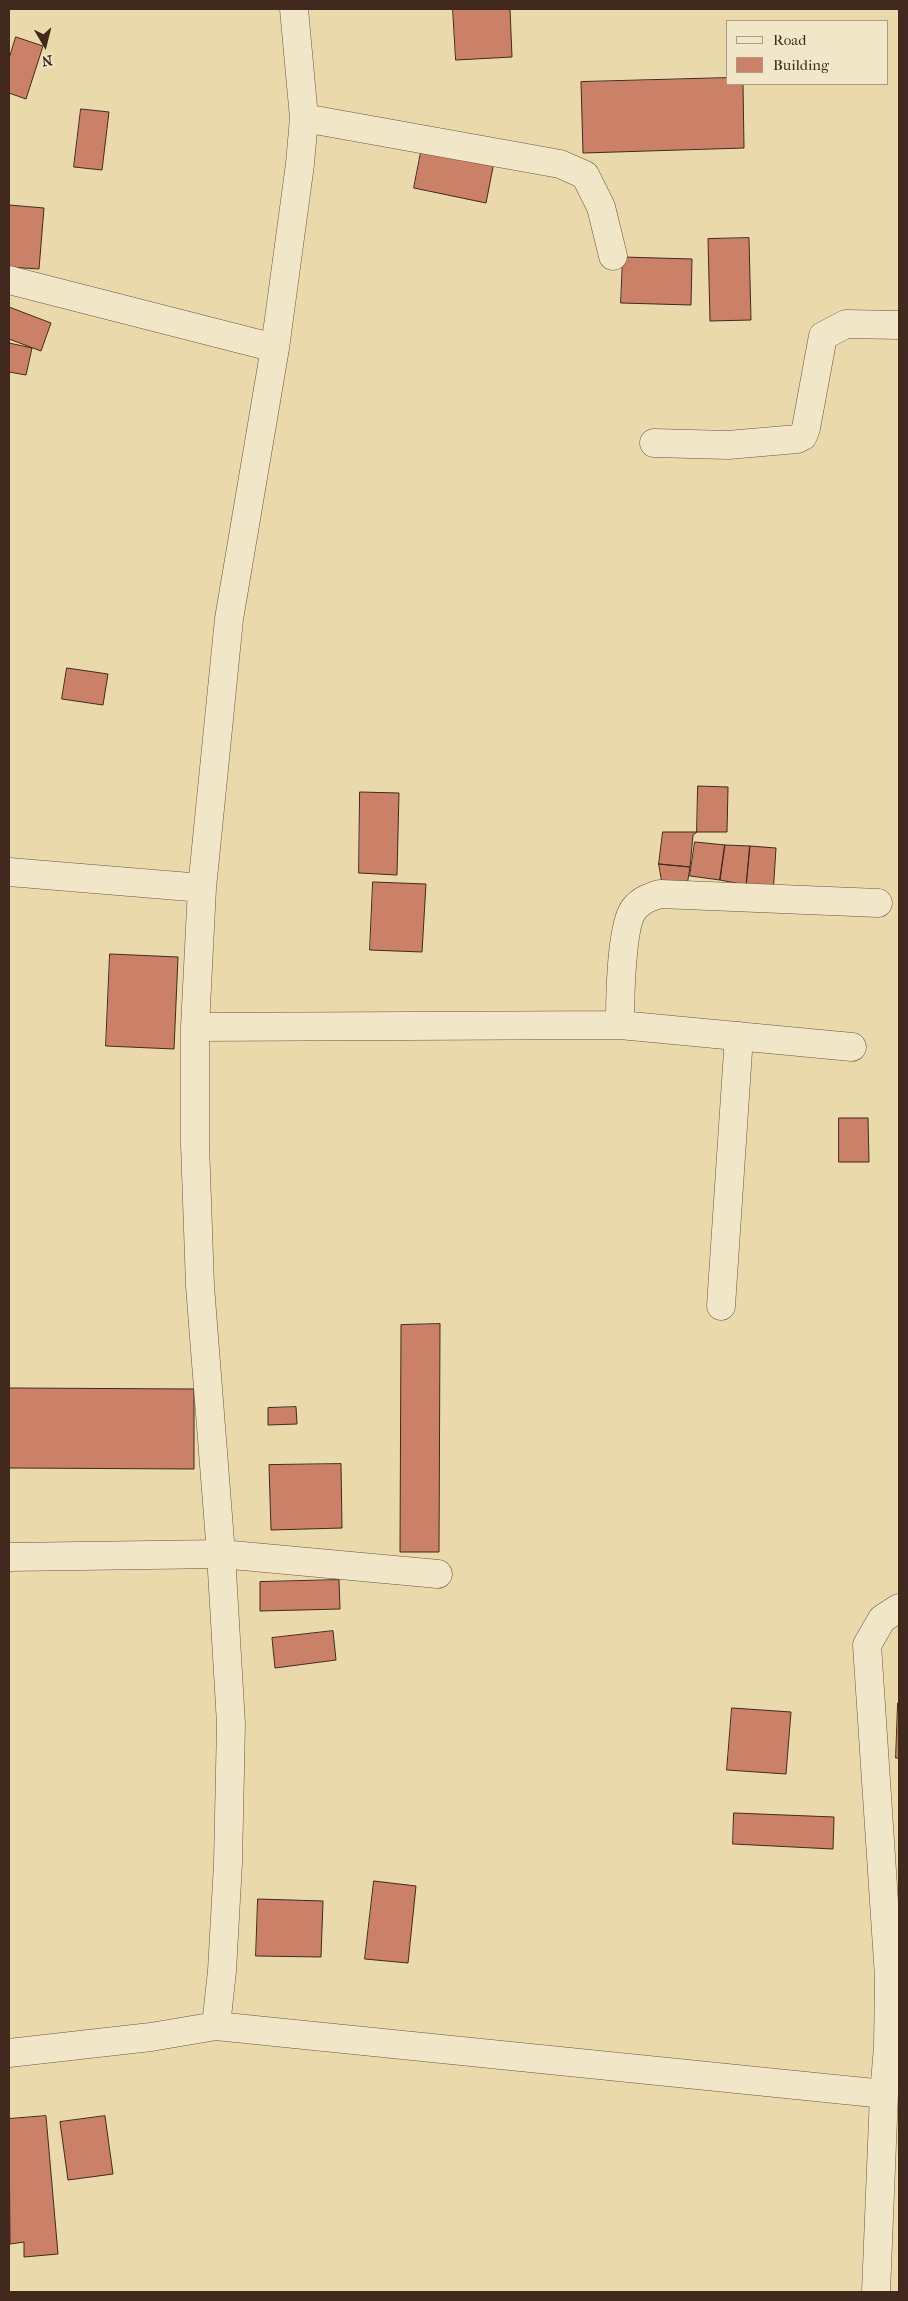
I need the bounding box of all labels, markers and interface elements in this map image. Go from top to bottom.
north arrow [20,20,70,70]
legend [726,20,888,85]
text: Road [773,31,806,49]
text: N [41,51,54,70]
text: Building [773,56,829,74]

